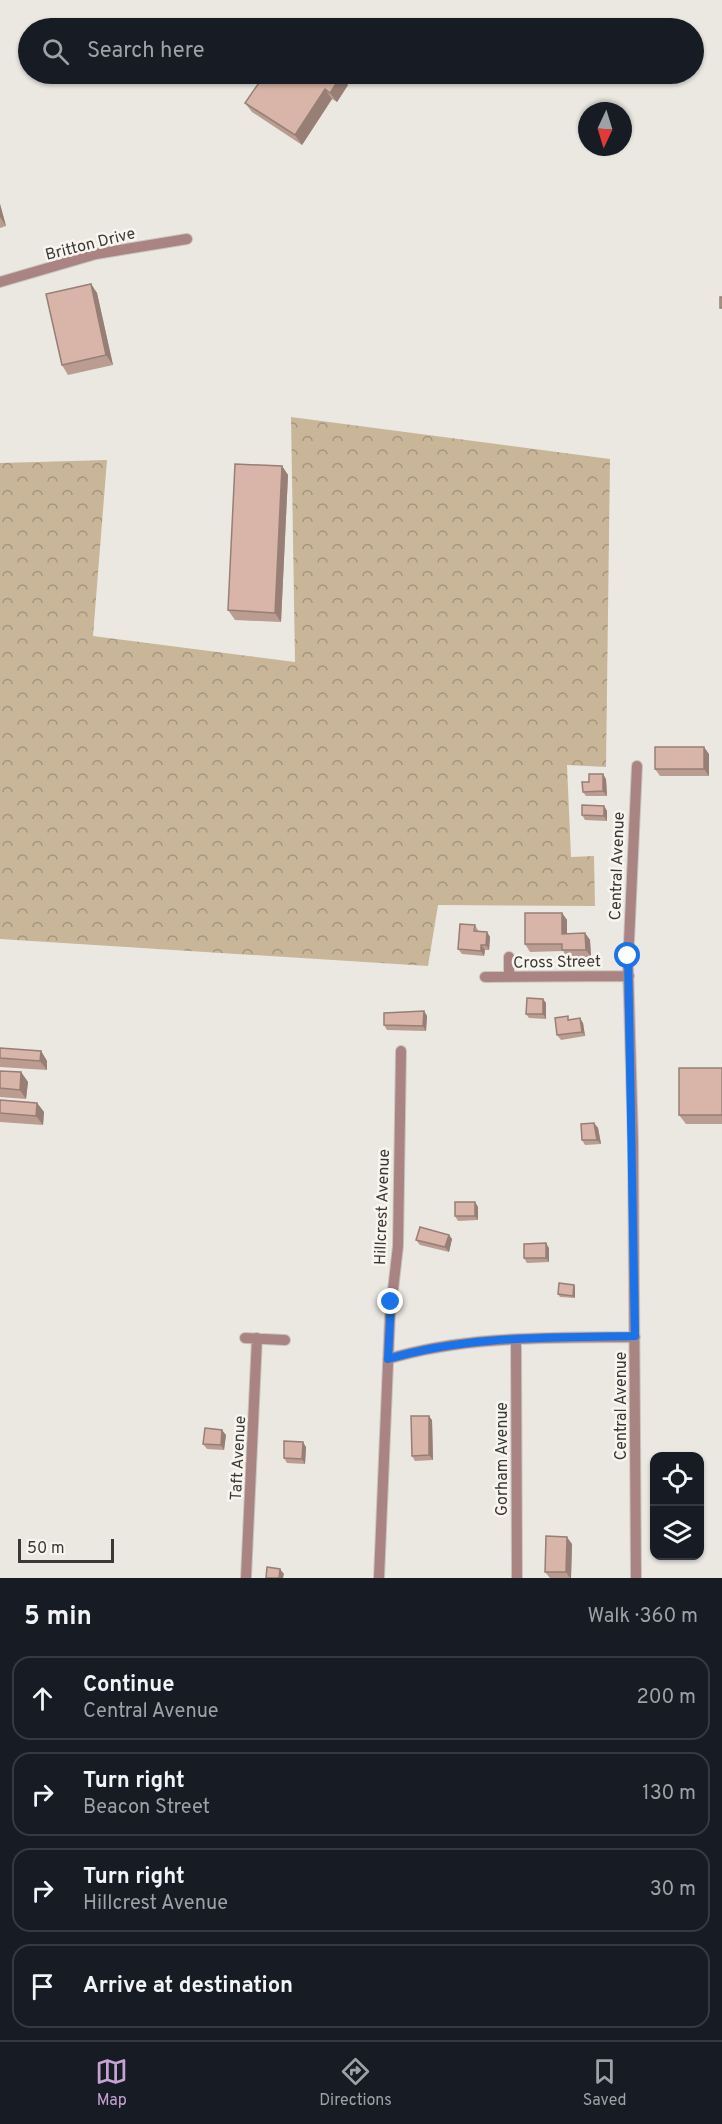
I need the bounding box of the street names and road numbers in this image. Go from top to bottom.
street label: Britton Drive [43,224,138,266]
street label: Central Avenue [606,812,630,921]
street label: Cross Street [513,952,601,974]
street label: Hillcrest Avenue [371,1149,395,1265]
street label: Central Avenue [612,1352,632,1460]
street label: Gorham Avenue [493,1402,513,1516]
street label: Taft Avenue [227,1415,251,1501]

